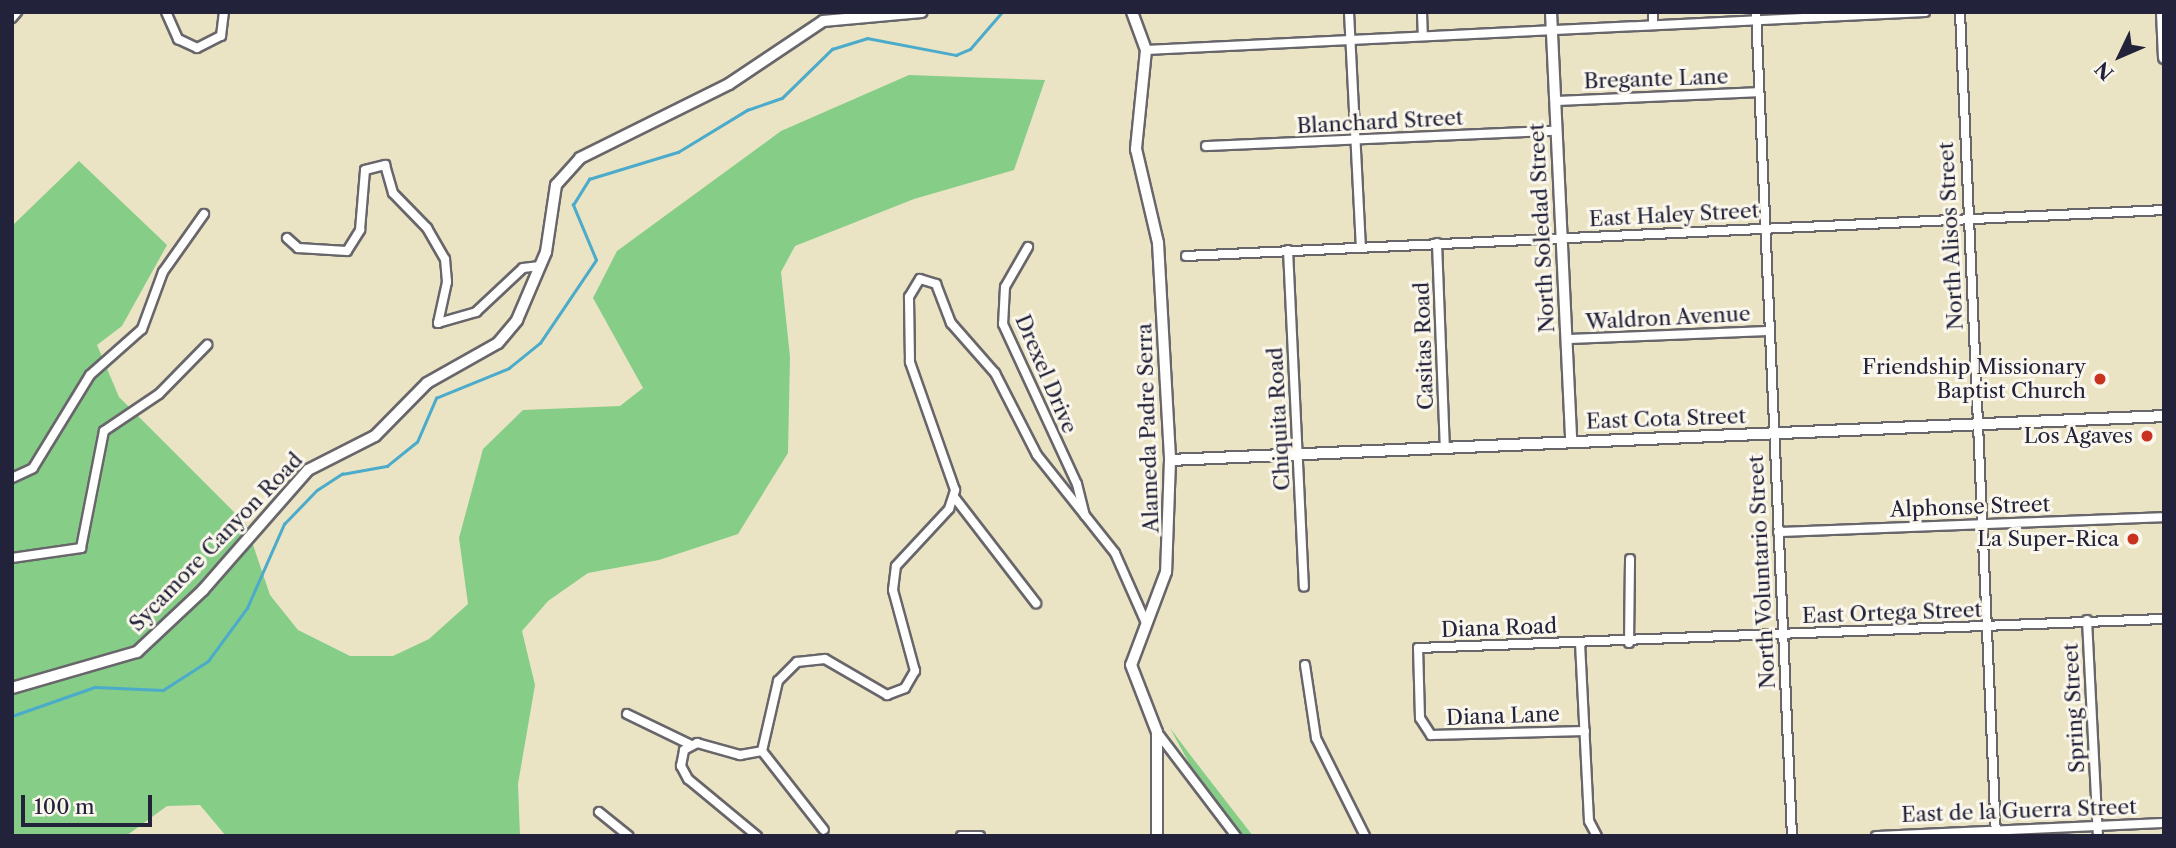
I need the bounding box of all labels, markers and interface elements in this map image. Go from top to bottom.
north arrow [2085,21,2155,91]
text: N [2091,57,2119,85]
street label: Bregante Lane [1583,64,1729,94]
street label: Blanchard Street [1296,105,1464,139]
street label: North Soledad Street [1524,123,1560,333]
street label: North Alisos Street [1933,141,1969,331]
street label: East Haley Street [1588,198,1760,232]
street label: Casitas Road [1409,282,1439,410]
street label: Waldron Avenue [1584,301,1752,335]
street label: Drexel Drive [1010,311,1082,437]
street label: Alameda Padre Serra [1132,323,1164,533]
street label: Chiquita Road [1263,347,1295,491]
place label: Friendship Missionary Baptist Church [1862,354,2086,404]
marker: Friendship Missionary Baptist Church [2092,371,2108,387]
street label: East Cota Street [1585,404,1747,434]
place label: Los Agaves [2023,423,2133,449]
marker: Los Agaves [2139,428,2155,444]
street label: Sycamore Canyon Road [124,447,308,637]
street label: North Voluntario Street [1743,454,1781,690]
street label: Alphonse Street [1890,492,2050,522]
place label: La Super-Rica [1977,526,2119,552]
marker: La Super-Rica [2125,531,2141,547]
street label: East Ortega Street [1801,597,1983,629]
street label: Diana Road [1440,613,1558,643]
street label: Spring Street [2058,642,2090,774]
street label: Diana Lane [1446,701,1560,731]
scale bar [24,782,156,826]
text: 100 m [34,794,95,819]
street label: East de la Guerra Street [1901,794,2137,828]

